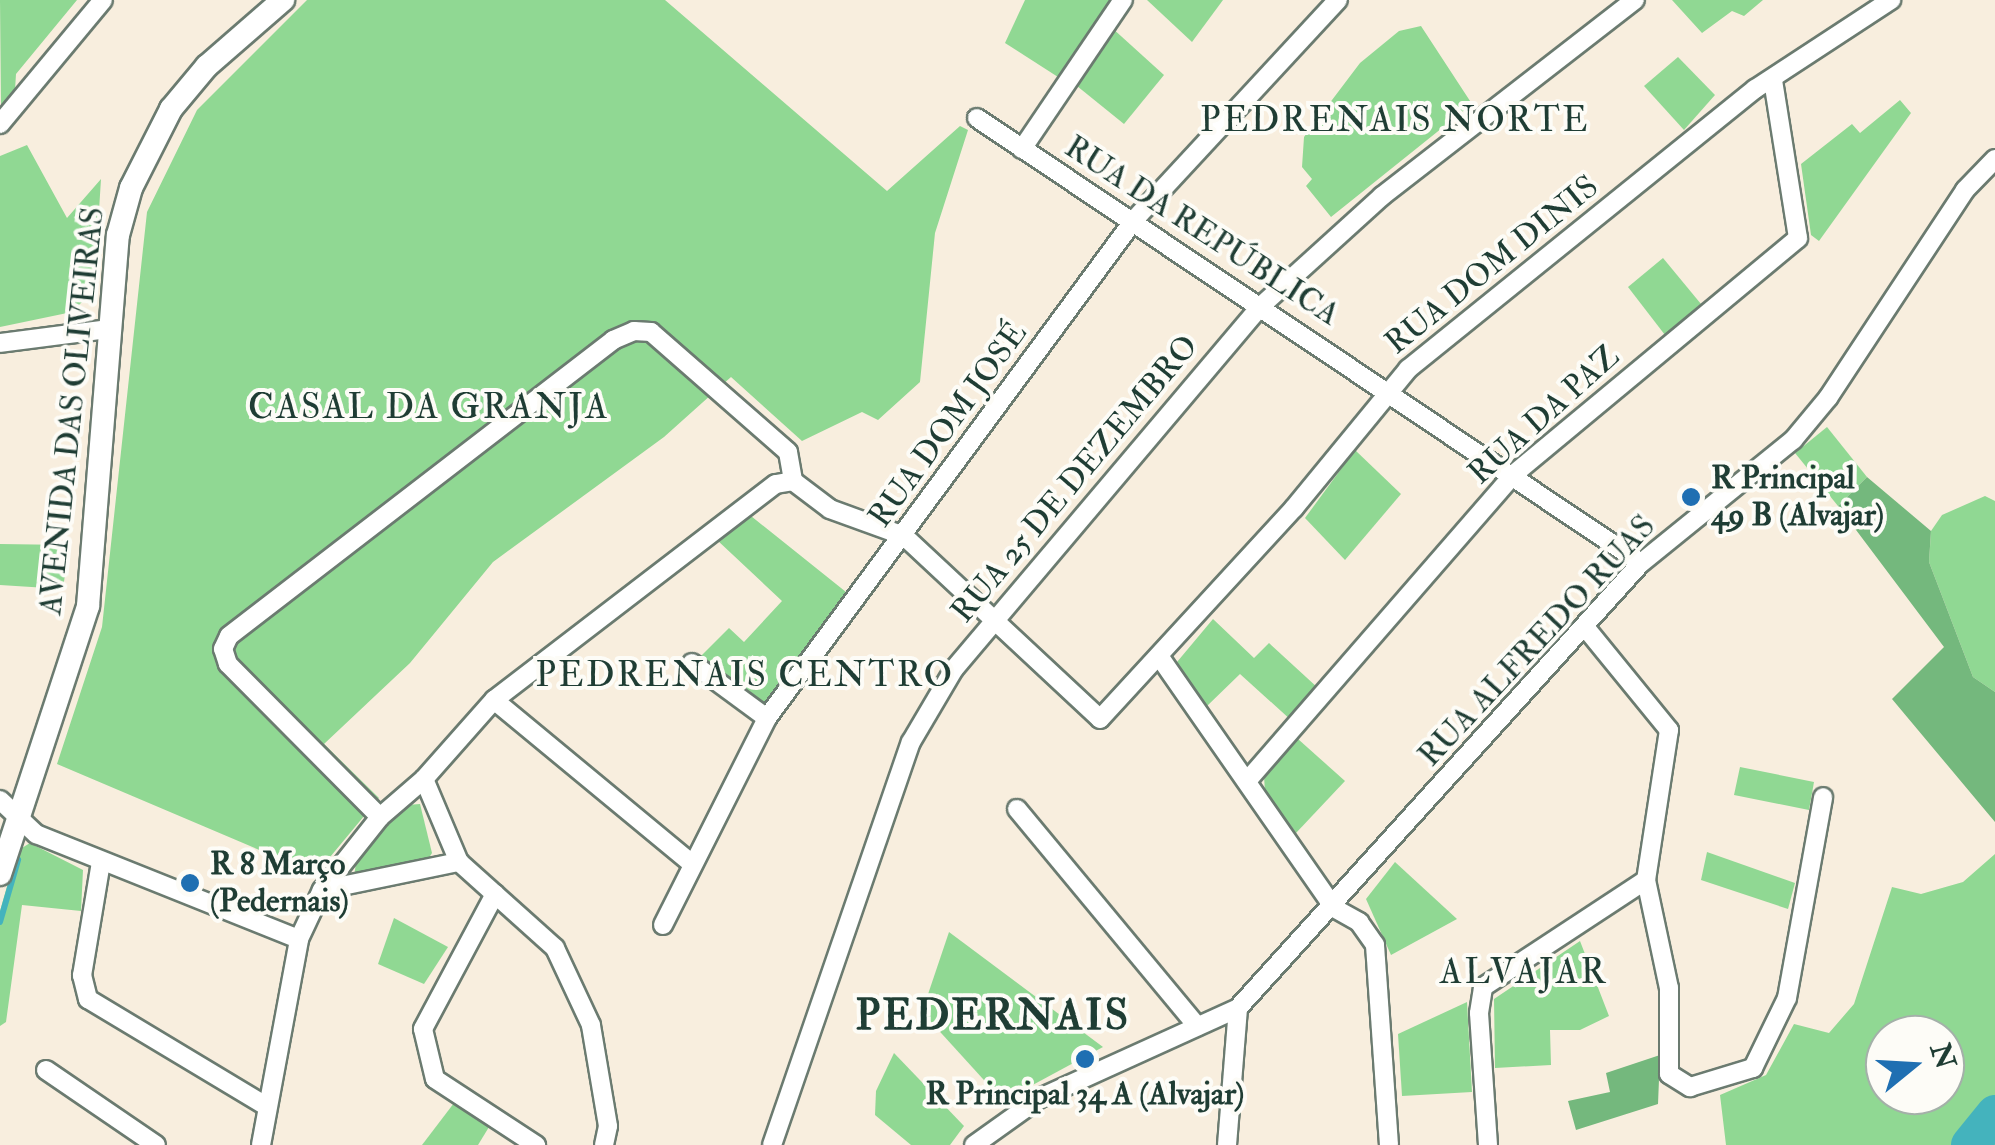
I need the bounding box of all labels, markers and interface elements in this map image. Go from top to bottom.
district label: PEDRENAIS NORTE [1200,99,1590,141]
street label: RUA DA REPÚBLICA [1058,128,1346,334]
street label: RUA DOM DINIS [1378,167,1606,363]
street label: AVENIDA DAS OLIVEIRAS [31,205,113,617]
street label: RUA DOM JOSÉ [861,315,1035,535]
street label: RUA 25 DE DEZEMBRO [944,328,1206,630]
street label: RUA DA PAZ [1461,337,1627,493]
district label: CASAL DA GRANJA [248,386,610,428]
place label: R Principal 49 B (Alvajar) [1711,460,1884,535]
marker: R Principal 49 B (Alvajar) [1680,486,1702,508]
street label: RUA ALFREDO RUAS [1411,507,1663,775]
district label: PEDRENAIS CENTRO [535,654,955,696]
place label: R 8 Março (Pedernais) [210,846,349,921]
marker: R 8 Março (Pedernais) [179,872,201,894]
district label: ALVAJAR [1440,951,1608,993]
district label: PEDERNAIS [855,991,1131,1041]
north arrow [1865,1015,1965,1115]
text: N [1922,1039,1963,1074]
marker: R Principal 34 A (Alvajar) [1074,1048,1096,1070]
place label: R Principal 34 A (Alvajar) [926,1075,1244,1113]

